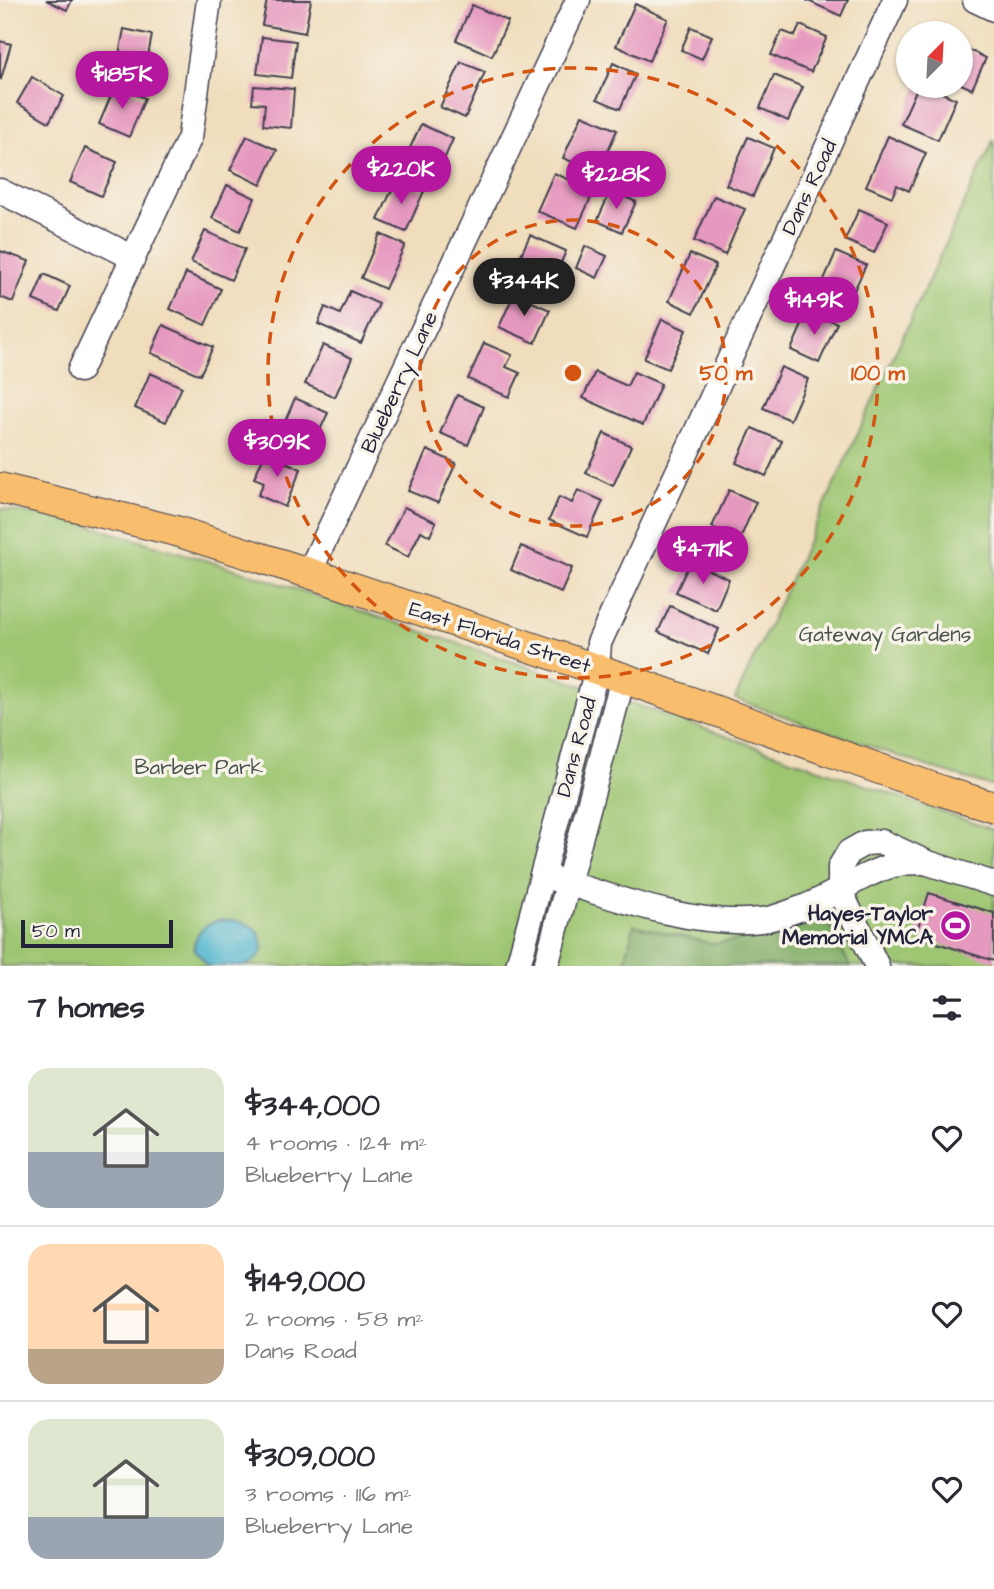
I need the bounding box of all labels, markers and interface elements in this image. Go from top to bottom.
north arrow [896,21,973,98]
map controls [896,21,973,98]
pin: $185K [73,52,171,111]
text: $185K [92,58,152,90]
street label: Dans Road [775,135,844,240]
pin: $220K [352,146,450,206]
pin: $228K [567,152,665,211]
text: $220K [367,153,435,185]
text: $228K [582,158,650,190]
pin: $344K [475,258,573,318]
text: $344K [489,265,559,297]
pin: $149K [765,278,863,337]
text: $149K [785,284,843,316]
street label: Blueberry Lane [354,306,447,459]
text: 50 m [700,359,753,388]
text: 100 m [851,359,906,388]
centre of rings [561,361,585,385]
pin: $309K [228,420,326,479]
text: $309K [244,426,310,458]
pin: $471K [654,526,752,586]
text: $471K [673,533,733,565]
street label: East Florida Street [405,594,595,681]
park label: Gateway Gardens [799,620,971,651]
street label: Dans Road [549,694,604,800]
park label: Barber Park [135,753,264,782]
place label: Hayes-Taylor Memorial YMCA [782,899,934,952]
sports icon: Hayes-Taylor Memorial YMCA [939,908,973,942]
scale bar [21,917,173,949]
text: 50 m [32,918,80,945]
text: 7 homes [28,987,145,1029]
icon: filters [928,989,966,1027]
text: $344,000 [245,1085,380,1127]
icon: home [84,1096,168,1180]
icon: heart [928,1119,966,1157]
text: 4 rooms · 124 m² [245,1127,427,1159]
text: Blueberry Lane [245,1159,413,1191]
text: $149,000 [245,1261,365,1303]
icon: home [84,1272,168,1356]
icon: heart [928,1295,966,1333]
text: 2 rooms · 58 m² [245,1303,424,1335]
text: Dans Road [245,1335,357,1367]
text: $309,000 [245,1436,375,1478]
icon: home [84,1447,168,1531]
icon: heart [928,1470,966,1508]
text: 3 rooms · 116 m² [245,1478,412,1510]
text: Blueberry Lane [245,1510,413,1542]

